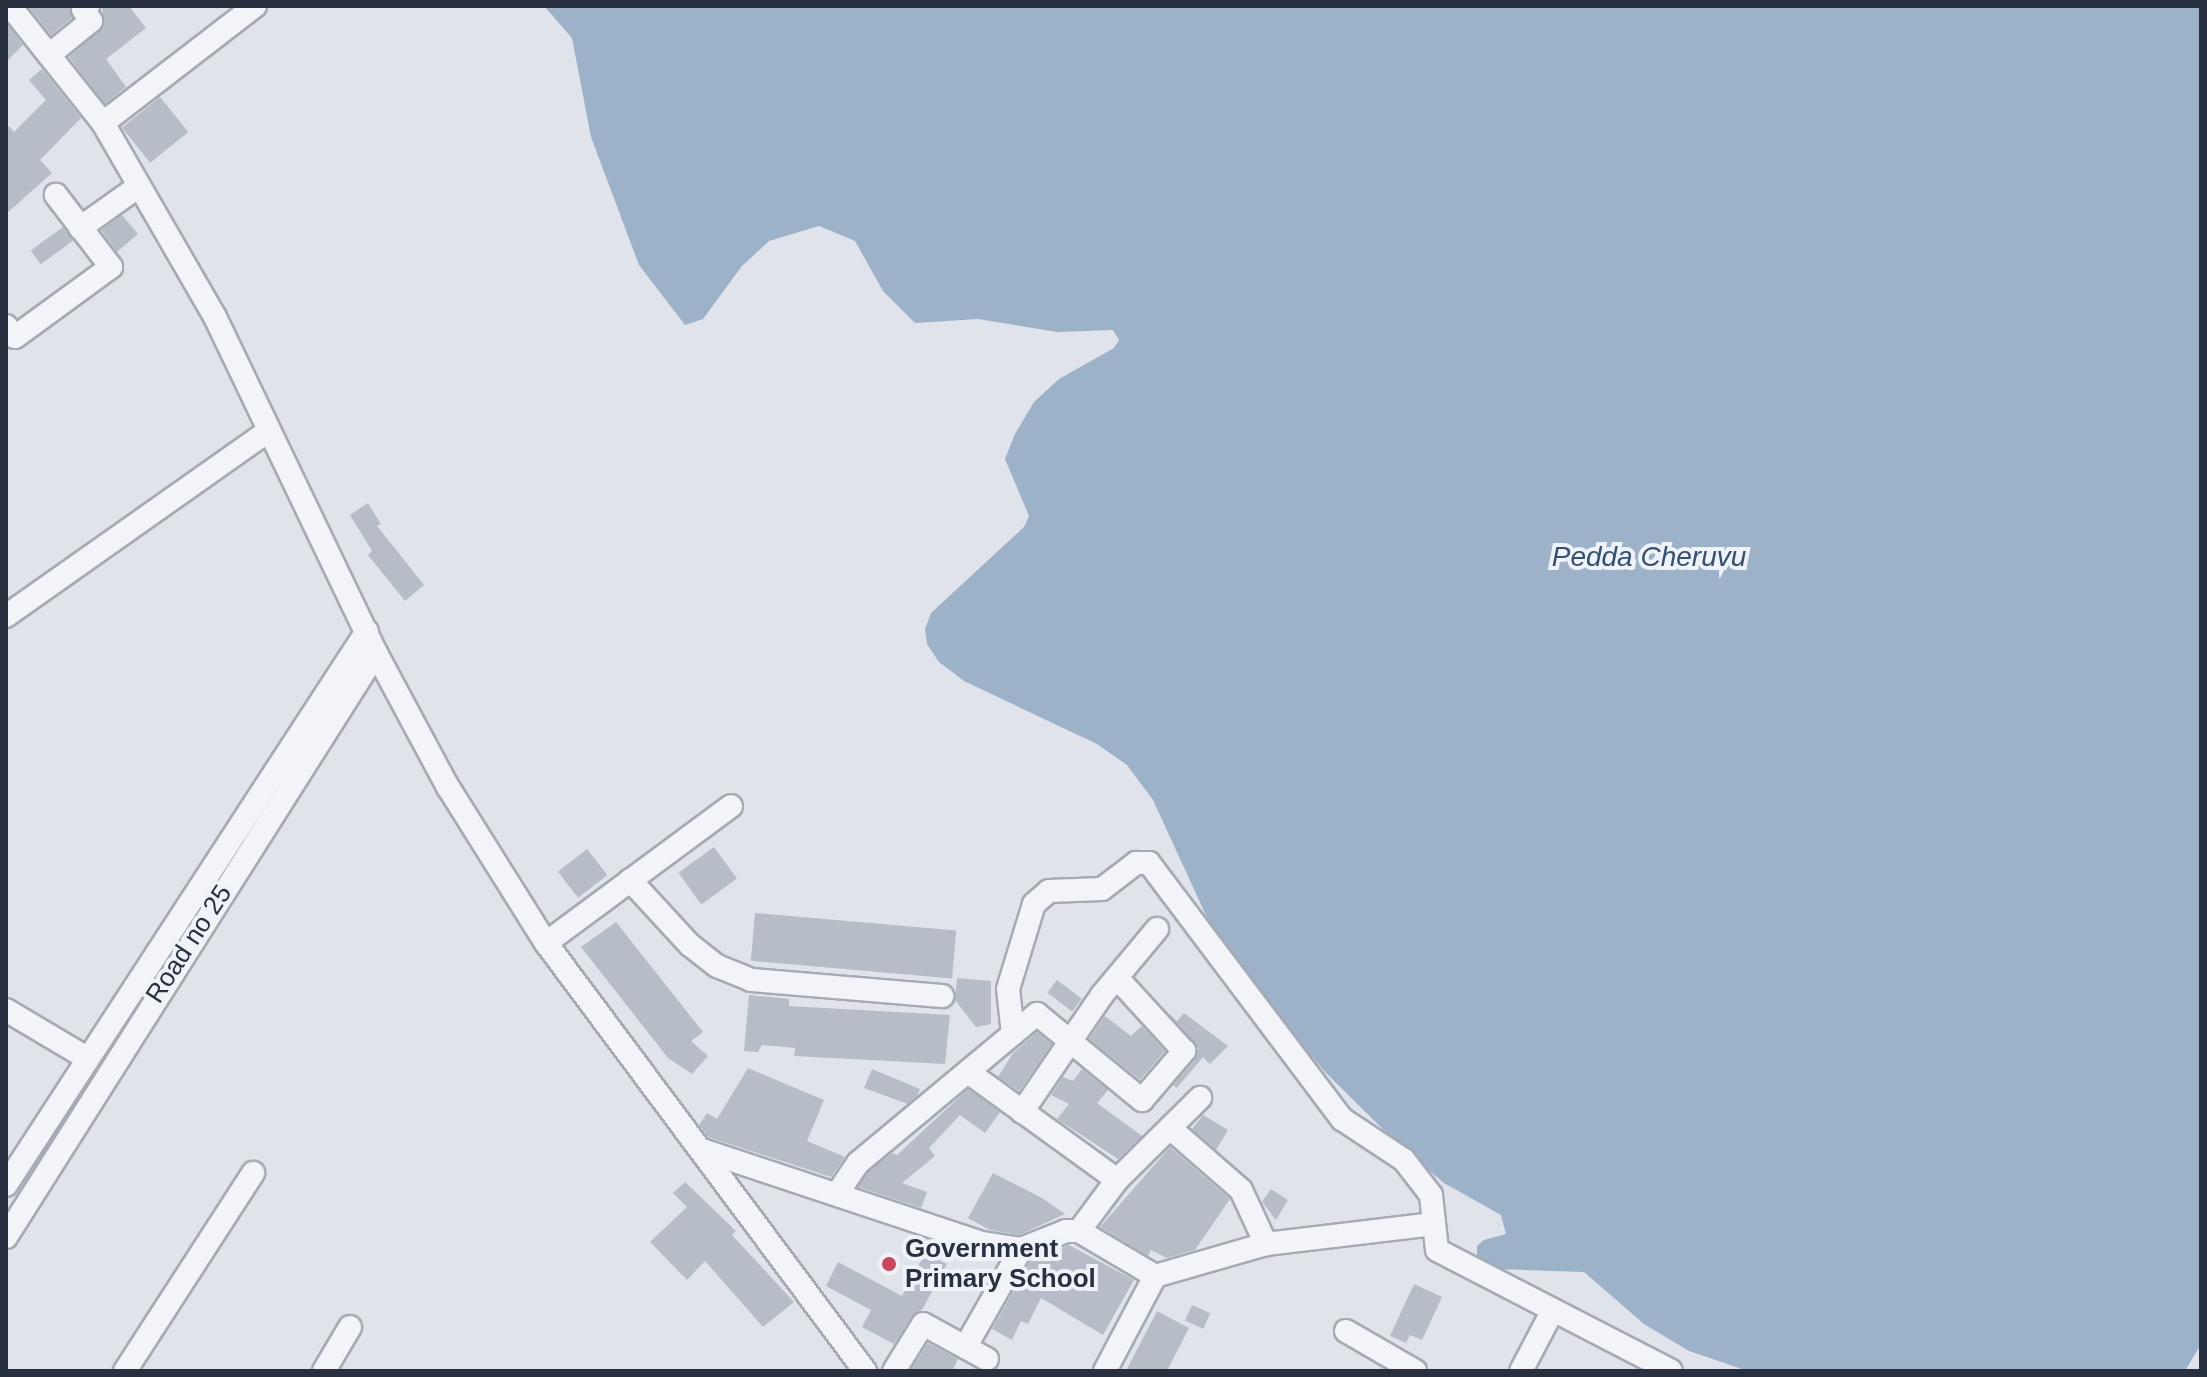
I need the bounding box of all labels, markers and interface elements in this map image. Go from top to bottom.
water label: Pedda Cheruvu [1552,540,1746,574]
street label: Road no 25 [139,879,239,1009]
place label: Government Primary School [905,1233,1096,1294]
marker: Government Primary School [880,1255,898,1273]

